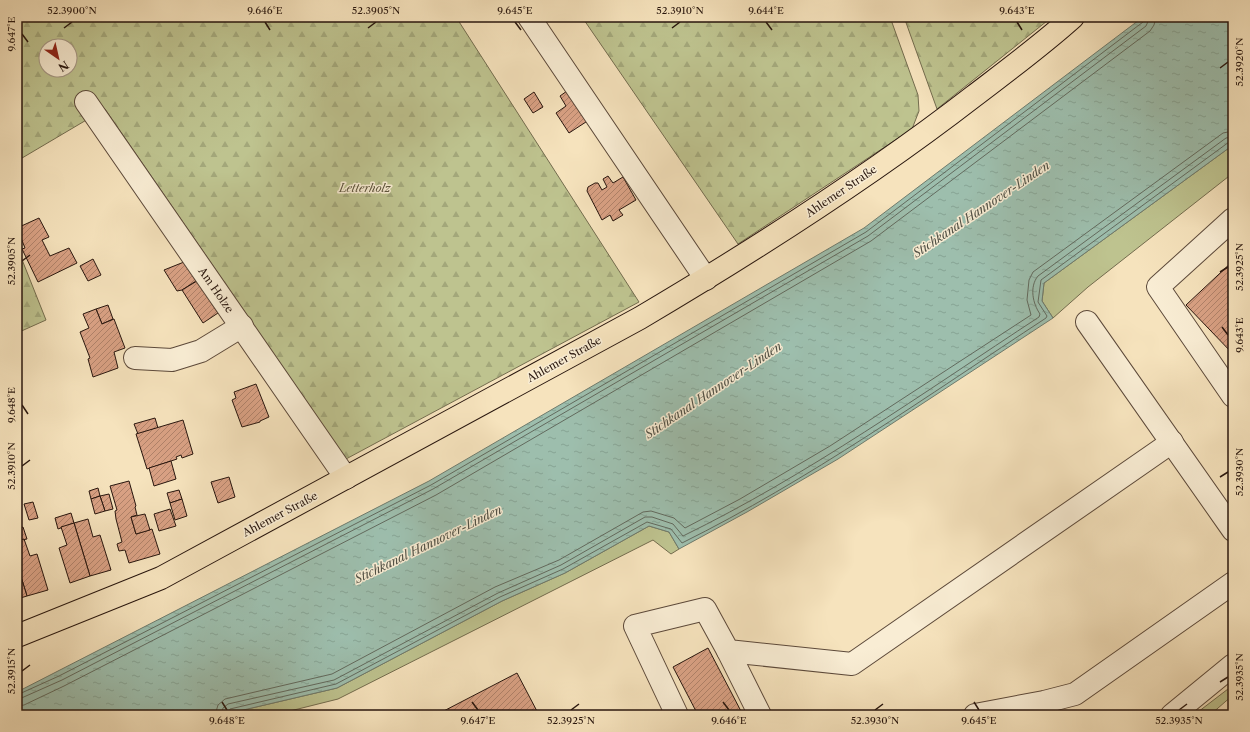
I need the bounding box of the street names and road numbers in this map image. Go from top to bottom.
street label: Ahlemer Straße [802,162,879,221]
street label: Am Holze [195,264,237,315]
street label: Ahlemer Straße [523,333,604,386]
street label: Ahlemer Straße [239,488,320,540]

